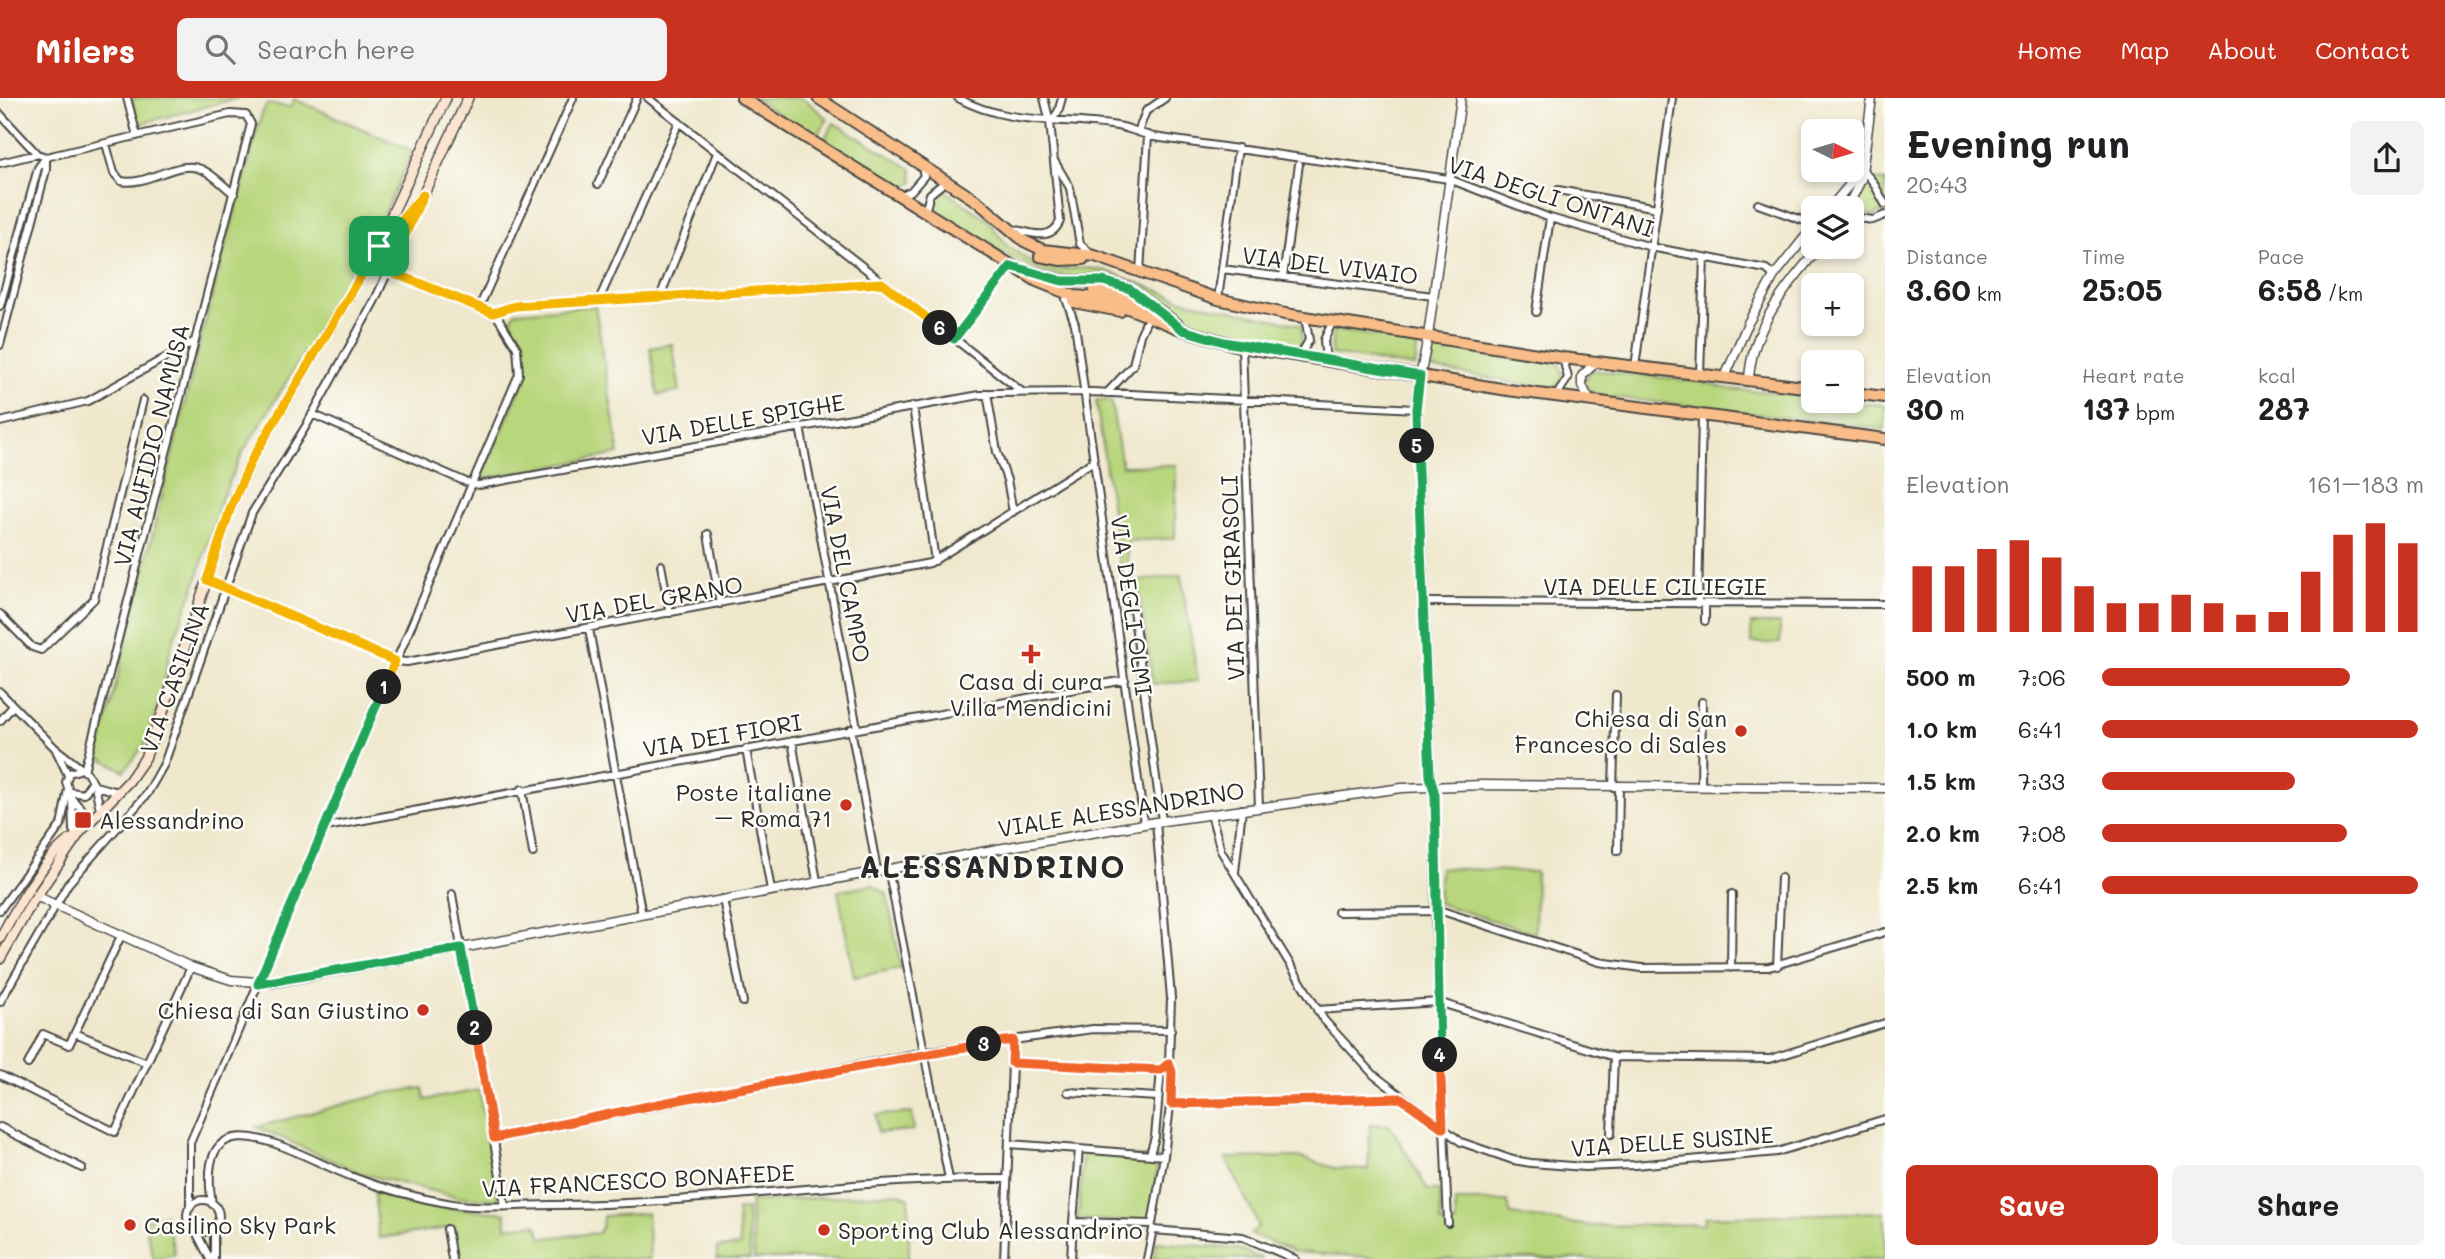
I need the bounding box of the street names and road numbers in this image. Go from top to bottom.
street label: VIA DEGLI ONTANI [1444,149,1658,243]
street label: VIA DEL VIVAIO [1240,239,1420,291]
street label: VIA AUFIDIO NAMUSA [106,320,196,570]
street label: VIA DELLE SPIGHE [639,386,847,452]
street label: VIA DEI GIRASOLI [1213,475,1251,681]
street label: VIA DEL CAMPO [814,483,878,665]
street label: VIA DEGLI OLMI [1104,513,1160,697]
street label: VIA DEL GRANO [563,569,745,629]
street label: VIA DELLE CILIEGIE [1543,571,1767,601]
street label: VIA CASILINA [133,598,215,758]
street label: VIA DEI FIORI [640,706,804,764]
street label: VIALE ALESSANDRINO [996,775,1246,843]
street label: VIA DELLE SUSINE [1570,1119,1774,1163]
street label: VIA FRANCESCO BONAFEDE [481,1157,795,1203]

